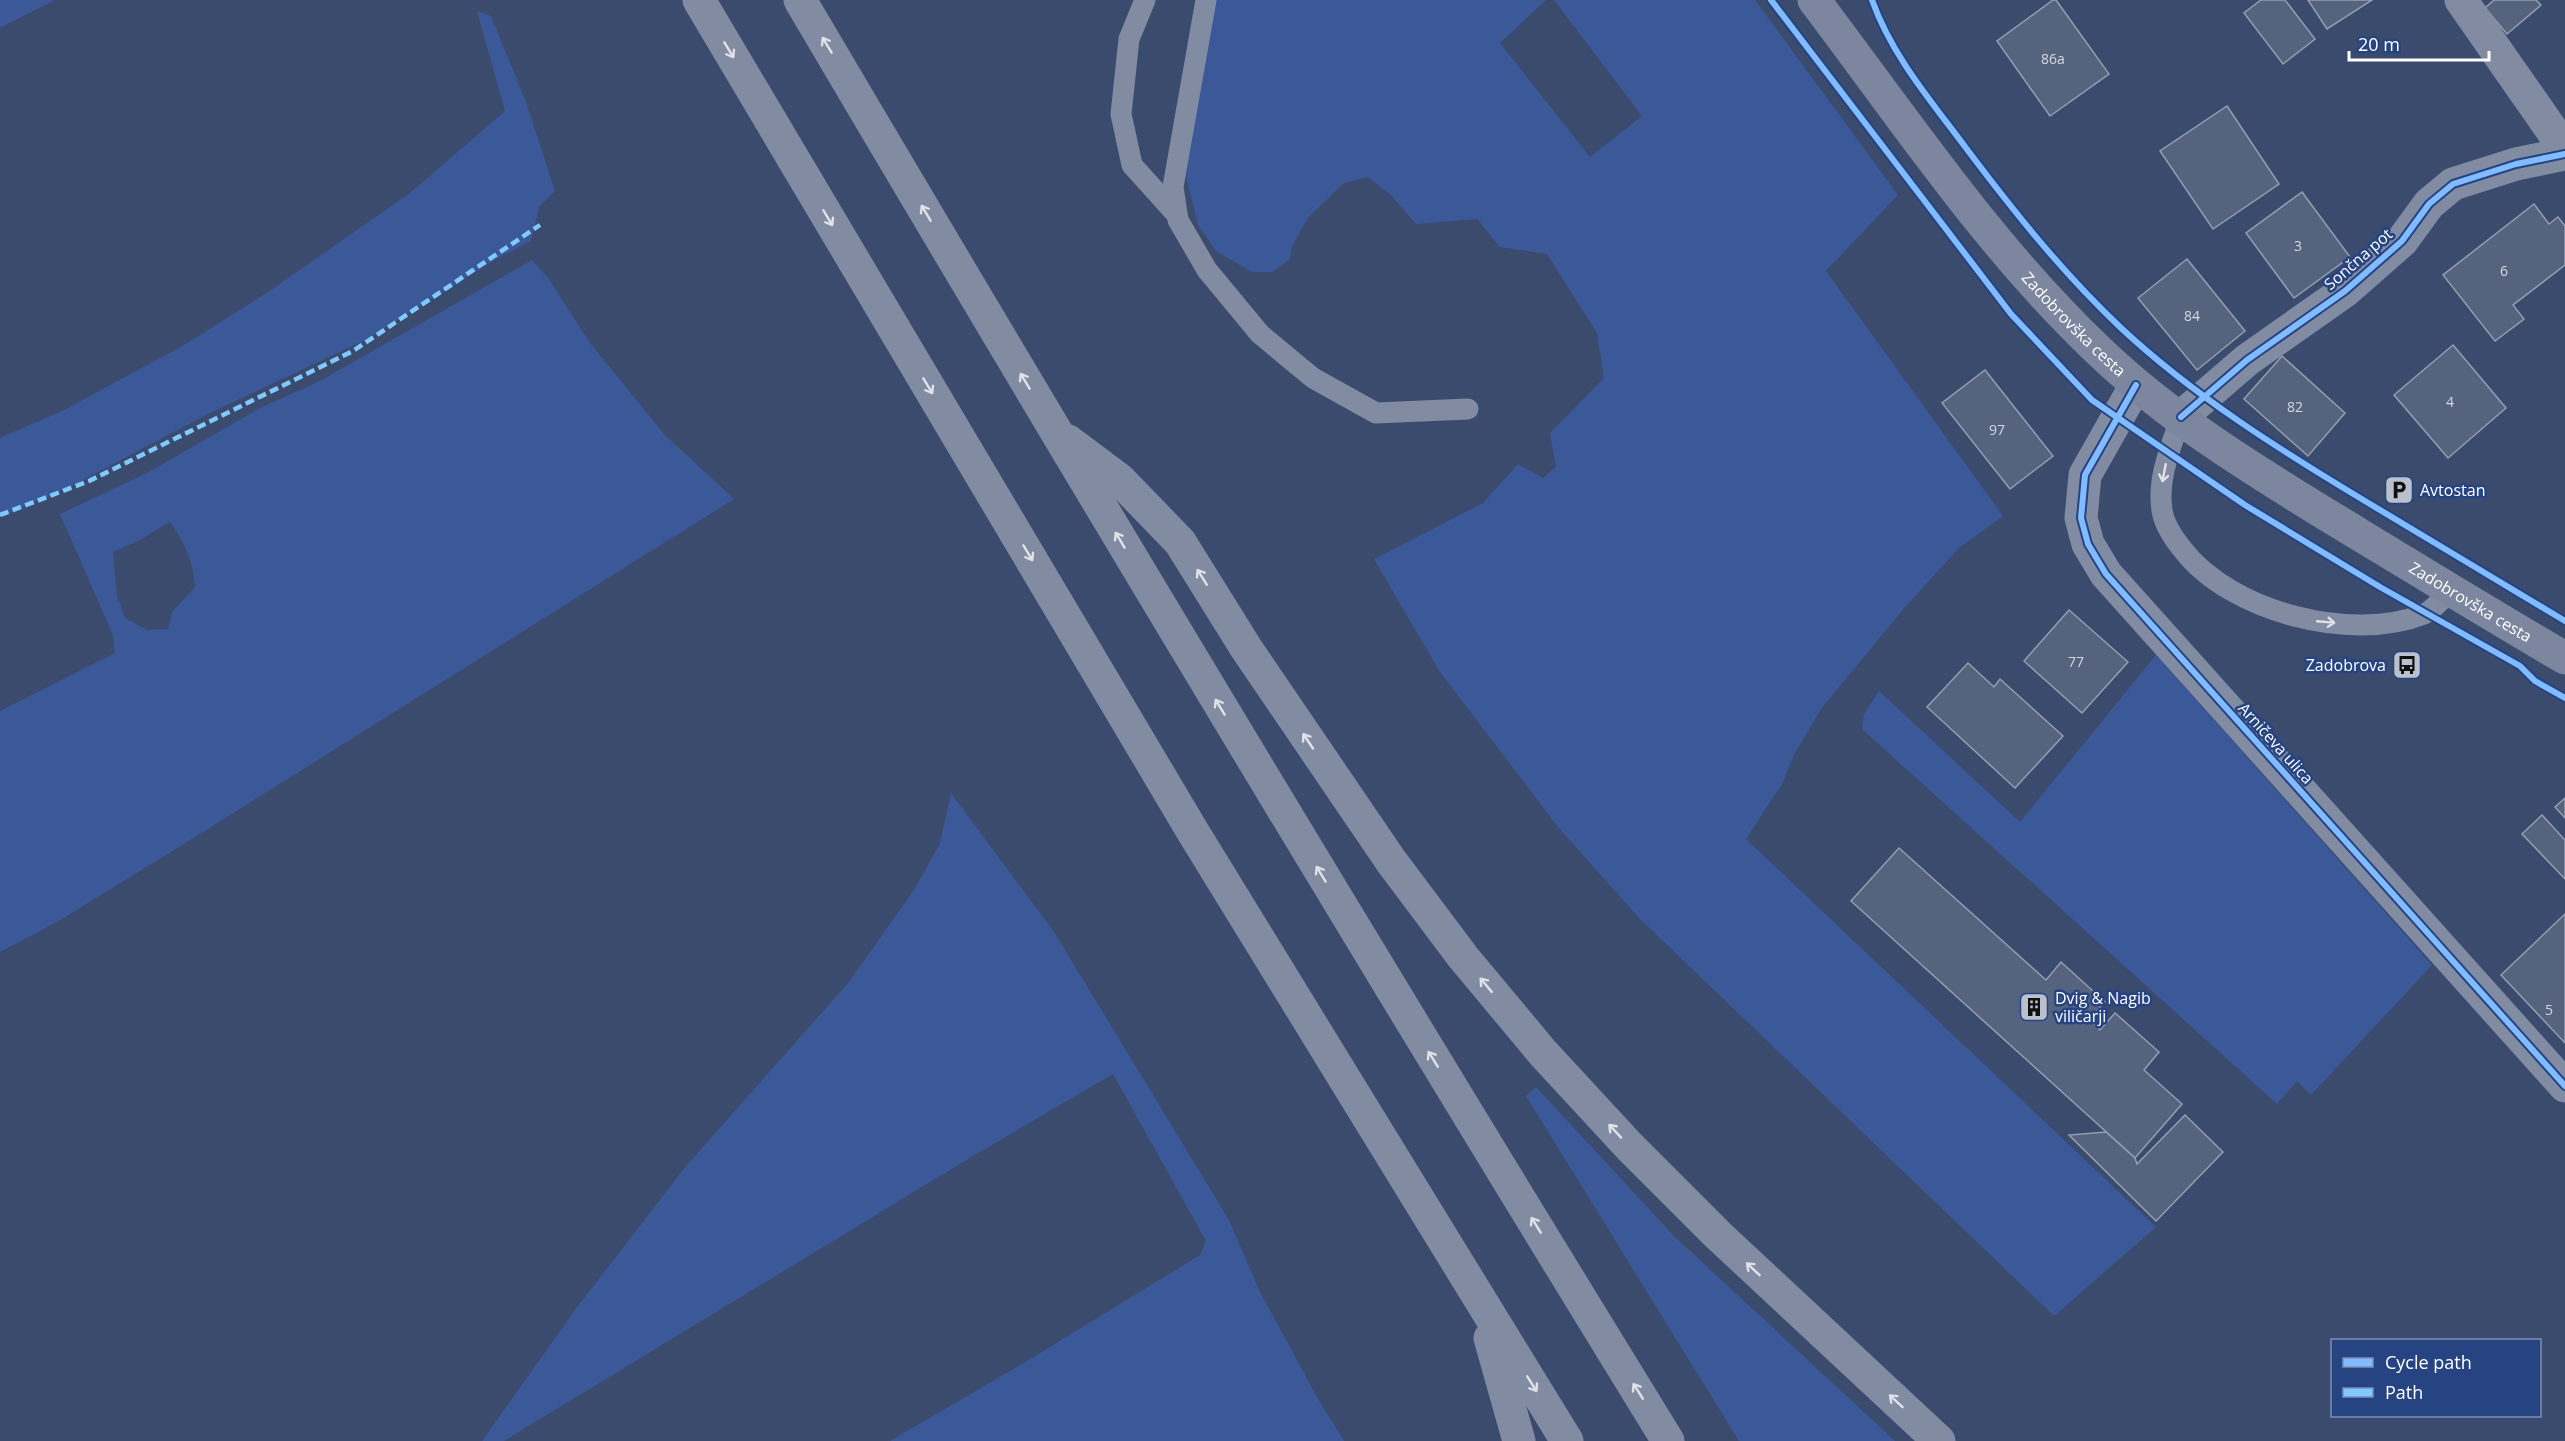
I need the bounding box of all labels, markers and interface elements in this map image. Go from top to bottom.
scale bar [2349,24,2488,62]
text: 20 m [2358,32,2400,56]
one-way arrow [820,37,832,54]
one-way arrow [723,41,735,58]
house number: 86a [2041,49,2065,68]
one-way arrow [919,205,931,222]
one-way arrow [823,209,835,226]
street label: Sončna pot [2319,223,2397,295]
house number: 3 [2294,236,2302,255]
house number: 6 [2500,261,2508,280]
street label: Zadobrovška cesta [2017,267,2131,381]
house number: 84 [2184,306,2200,325]
one-way arrow [1018,373,1030,390]
one-way arrow [922,377,934,394]
house number: 4 [2446,392,2454,411]
house number: 82 [2287,397,2303,416]
house number: 97 [1989,420,2005,439]
one-way arrow [2158,463,2169,483]
parking icon: Avtostan [2383,474,2415,506]
place label: Avtostan [2420,479,2485,501]
one-way arrow [1113,532,1125,549]
one-way arrow [1022,544,1034,561]
street label: Zadobrovška cesta [2405,556,2536,647]
one-way arrow [1196,569,1209,586]
one-way arrow [2316,617,2335,628]
bus stop icon: Zadobrova [2391,649,2423,681]
house number: 77 [2068,652,2084,671]
place label: Zadobrova [2306,654,2386,676]
street label: Arničeva ulica [2233,698,2319,788]
one-way arrow [1214,699,1226,716]
one-way arrow [1302,733,1314,750]
one-way arrow [1314,866,1326,883]
one-way arrow [1480,977,1493,993]
place label: Dvig & Nagib viličarji [2055,987,2151,1027]
building icon: Dvig & Nagib viličarji [2018,991,2050,1023]
house number: 5 [2545,1000,2553,1019]
one-way arrow [1427,1051,1439,1068]
one-way arrow [1608,1124,1622,1139]
one-way arrow [1529,1217,1541,1234]
one-way arrow [1746,1262,1761,1276]
legend [2331,1339,2541,1417]
text: Cycle path [2385,1350,2472,1374]
one-way arrow [1526,1375,1538,1392]
text: Path [2385,1380,2423,1404]
one-way arrow [1631,1383,1643,1400]
one-way arrow [1889,1394,1904,1409]

